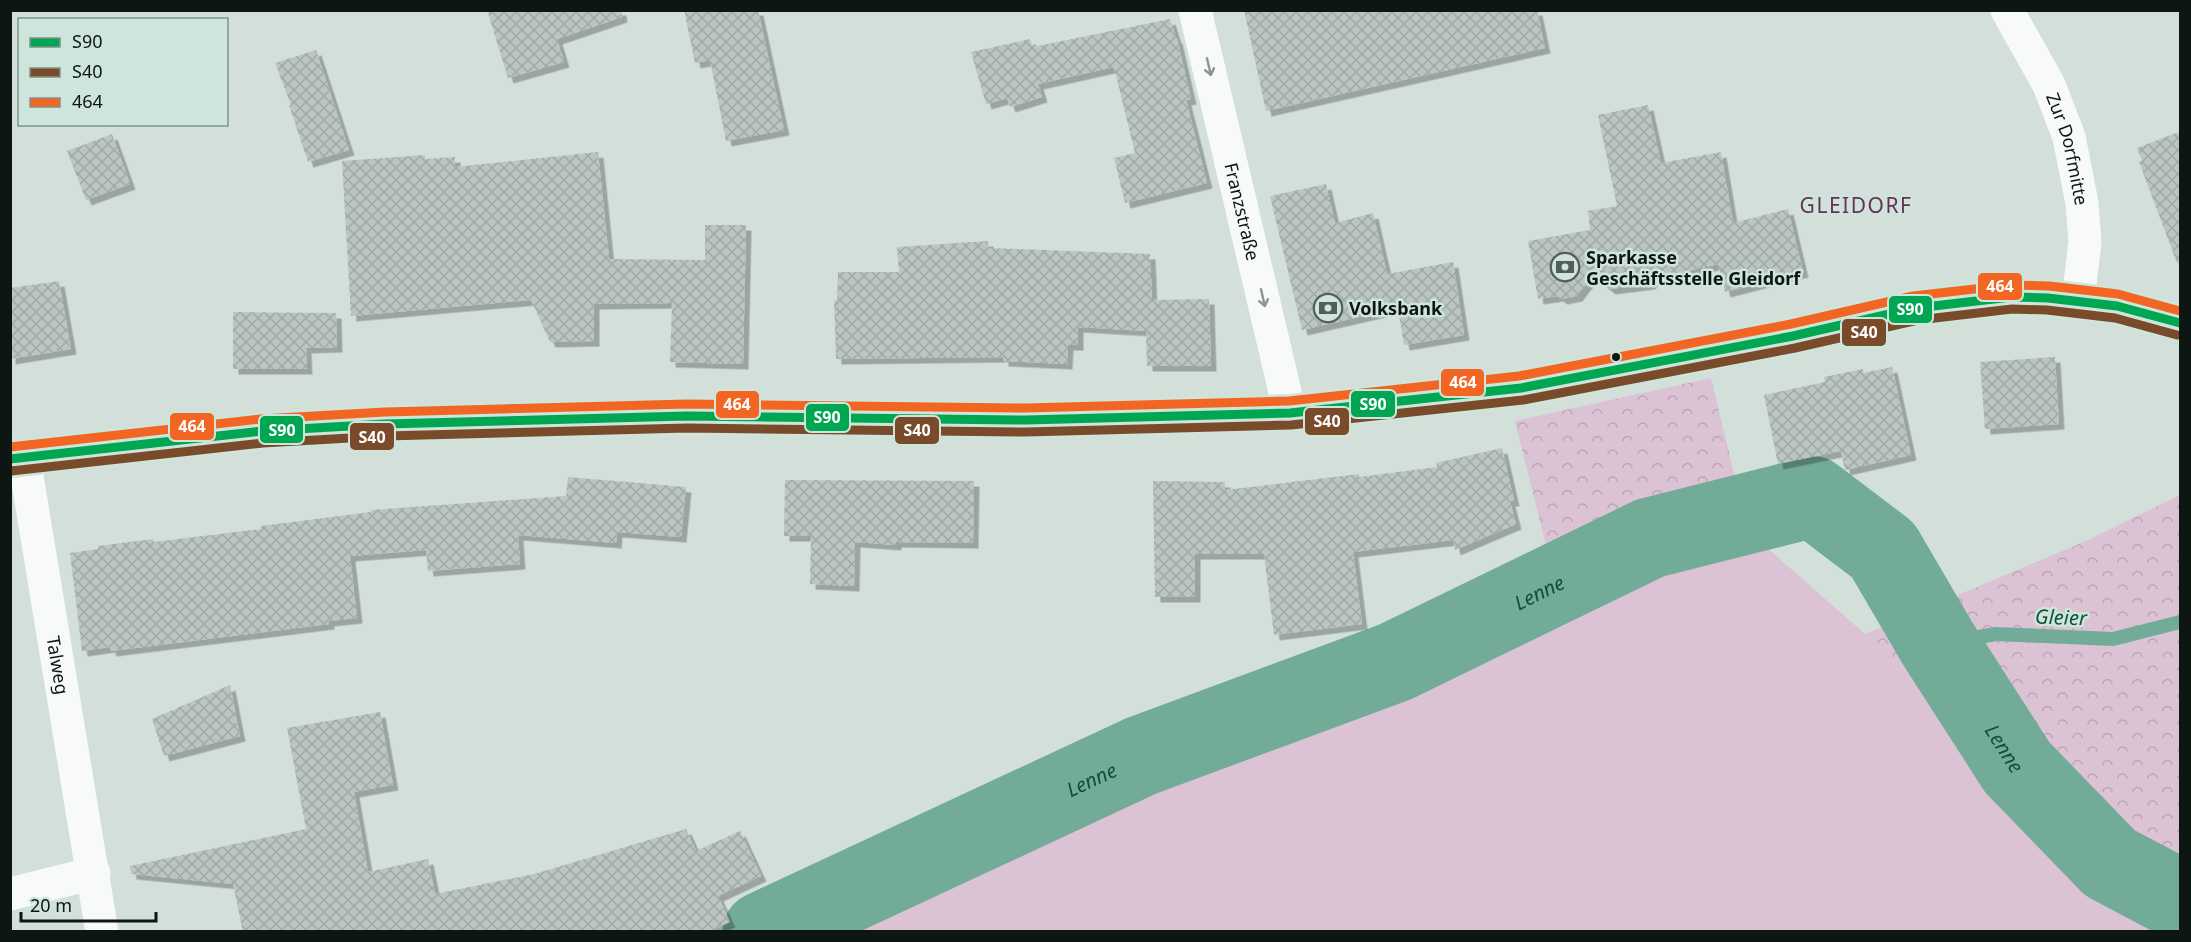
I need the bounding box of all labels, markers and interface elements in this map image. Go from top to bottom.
legend [18,18,228,126]
text: S90 [72,29,102,53]
one-way arrow [1203,58,1215,77]
text: S40 [72,59,102,83]
text: 464 [72,89,103,113]
street label: Zur Dorfmitte [2041,89,2094,207]
street label: Franzstraße [1219,160,1266,263]
district label: GLEIDORF [1800,191,1912,219]
place label: Sparkasse Geschäftsstelle Gleidorf [1586,245,1801,290]
bank icon: Sparkasse Geschäftsstelle Gleidorf [1549,251,1581,283]
line badge: 464 [1977,272,2023,301]
text: 464 [1986,275,2014,297]
one-way arrow [1258,288,1269,307]
bank icon: Volksbank [1312,292,1344,324]
line badge: S90 [1888,295,1933,324]
place label: Volksbank [1349,296,1443,320]
text: S90 [1896,298,1924,320]
line badge: S40 [1841,318,1887,347]
text: S40 [1850,321,1878,343]
unlabelled marker [1610,351,1622,363]
line badge: 464 [1440,368,1485,397]
text: 464 [1449,371,1477,393]
line badge: 464 [715,390,760,419]
line badge: S90 [1350,390,1396,418]
text: 464 [723,393,751,415]
text: S90 [1359,393,1387,415]
line badge: S90 [805,403,850,432]
text: S90 [813,406,841,428]
line badge: S40 [1304,407,1350,436]
text: S40 [1313,410,1341,432]
line badge: 464 [169,412,215,441]
text: 464 [178,415,206,437]
line badge: S90 [259,415,304,444]
line badge: S40 [894,416,940,445]
text: S90 [268,419,296,441]
text: S40 [903,419,931,441]
line badge: S40 [349,422,395,451]
text: S40 [358,426,386,448]
water label: Lenne [1509,568,1569,616]
water label: Gleier [2035,603,2088,631]
street label: Talweg [41,634,75,696]
water label: Lenne [1979,719,2031,778]
water label: Lenne [1062,756,1121,803]
scale bar [21,885,156,923]
text: 20 m [30,893,72,917]

